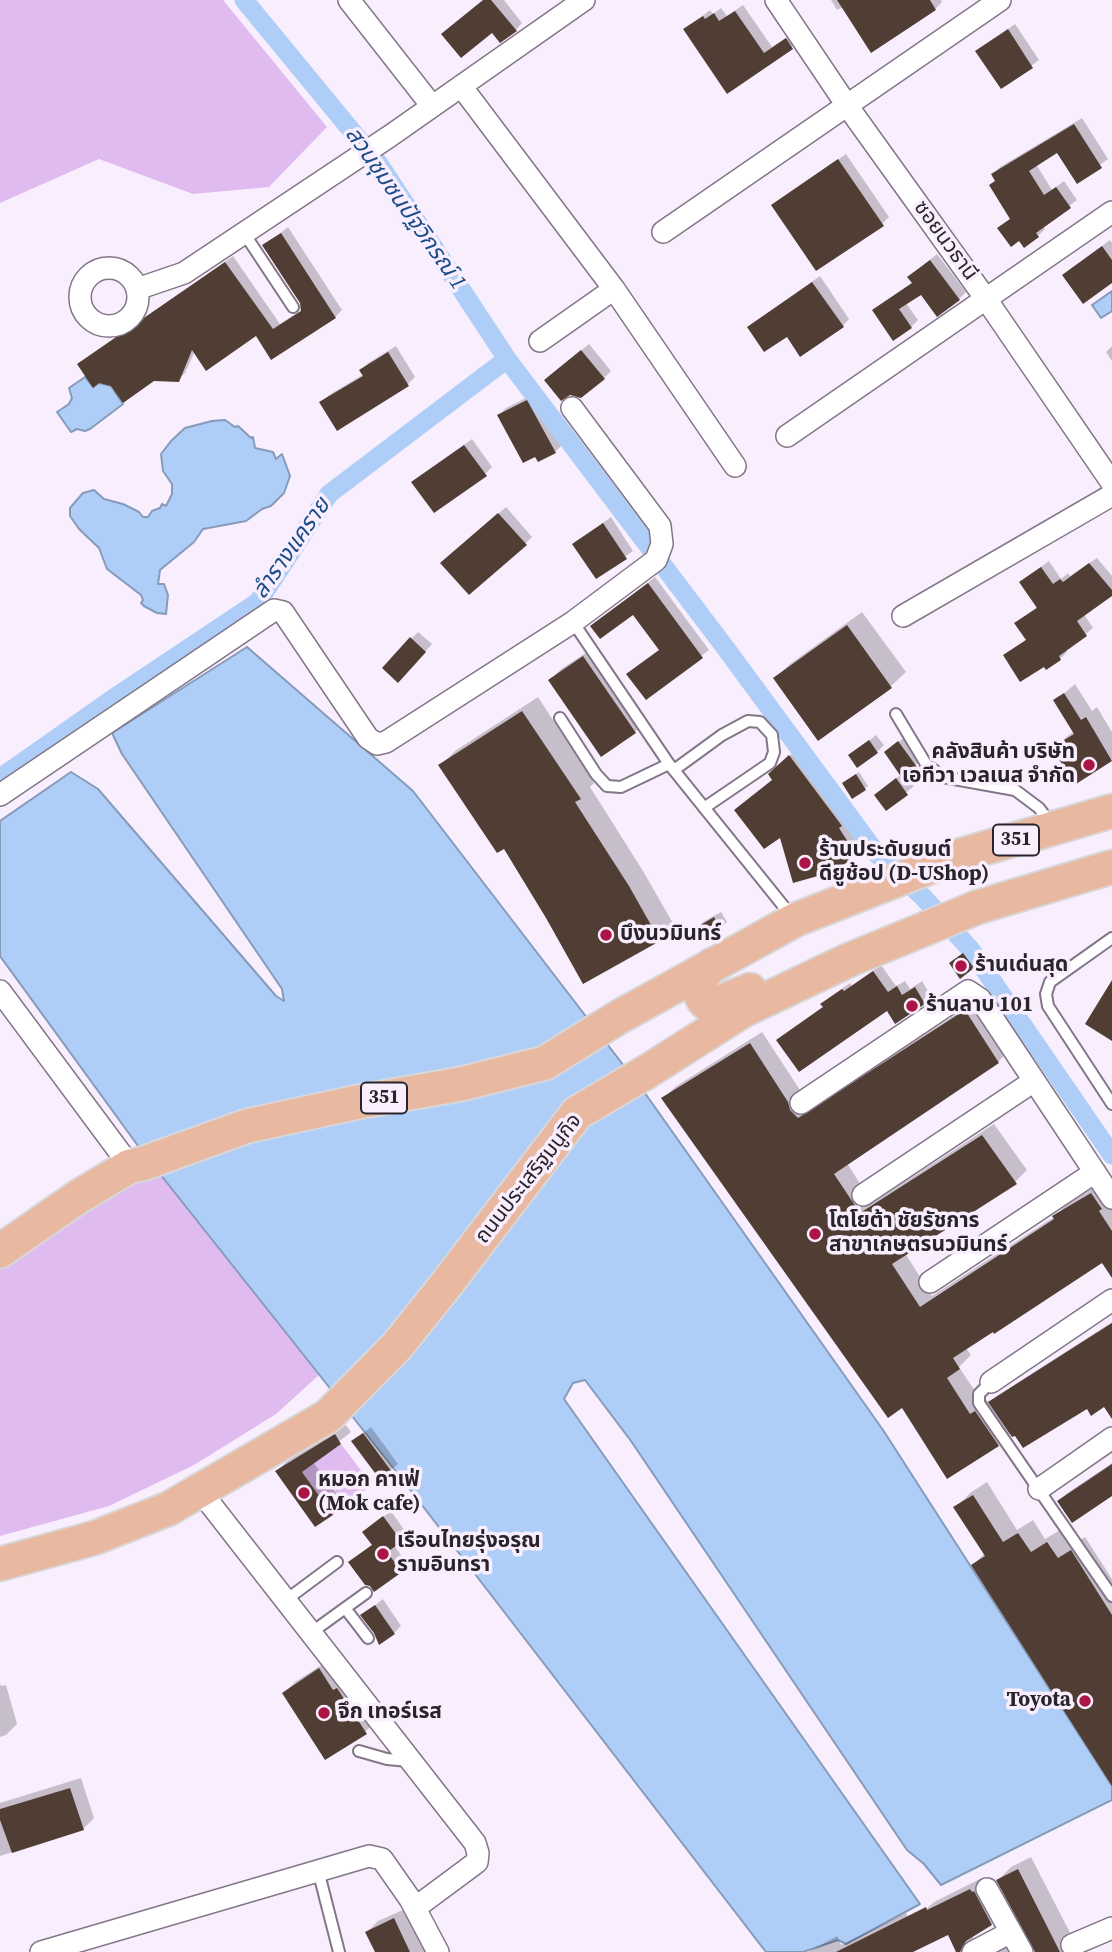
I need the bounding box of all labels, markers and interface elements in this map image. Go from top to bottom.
water label: สวนชุมชนปัฐวิกรณ์ 1 [338,122,472,296]
street label: ซอยนวธานี [908,196,982,286]
water label: ลำรางแคราย [247,493,337,605]
place label: คลังสินค้า บริษัท เอทีวา เวลเนส จำกัด [902,740,1075,790]
marker: คลังสินค้า บริษัท เอทีวา เวลเนส จำกัด [1081,757,1097,773]
road number: 351 [993,824,1039,856]
place label: ร้านประดับยนต์ ดียูช้อป (D-UShop) [819,838,989,888]
marker: ร้านประดับยนต์ ดียูช้อป (D-UShop) [797,855,813,871]
place label: บึงนวมินทร์ [620,922,721,948]
marker: บึงนวมินทร์ [598,927,614,943]
place label: ร้านเด่นสุด [975,953,1068,979]
marker: ร้านเด่นสุด [953,958,969,974]
place label: ร้านลาบ 101 [926,993,1033,1019]
marker: ร้านลาบ 101 [904,998,920,1014]
road number: 351 [361,1082,407,1114]
street label: ถนนประเสริฐมนูกิจ [471,1109,587,1249]
place label: โตโยต้า ชัยรัชการ สาขาเกษตรนวมินทร์ [829,1209,1007,1259]
marker: โตโยต้า ชัยรัชการ สาขาเกษตรนวมินทร์ [807,1226,823,1242]
place label: หมอก คาเฟ่ (Mok cafe) [318,1468,421,1518]
marker: หมอก คาเฟ่ (Mok cafe) [296,1485,312,1501]
place label: เรือนไทยรุ่งอรุณ รามอินทรา [397,1529,541,1579]
marker: เรือนไทยรุ่งอรุณ รามอินทรา [375,1546,391,1562]
place label: Toyota [1007,1688,1071,1714]
marker: Toyota [1077,1693,1093,1709]
place label: จึก เทอร์เรส [338,1700,442,1726]
marker: จึก เทอร์เรส [316,1705,332,1721]

